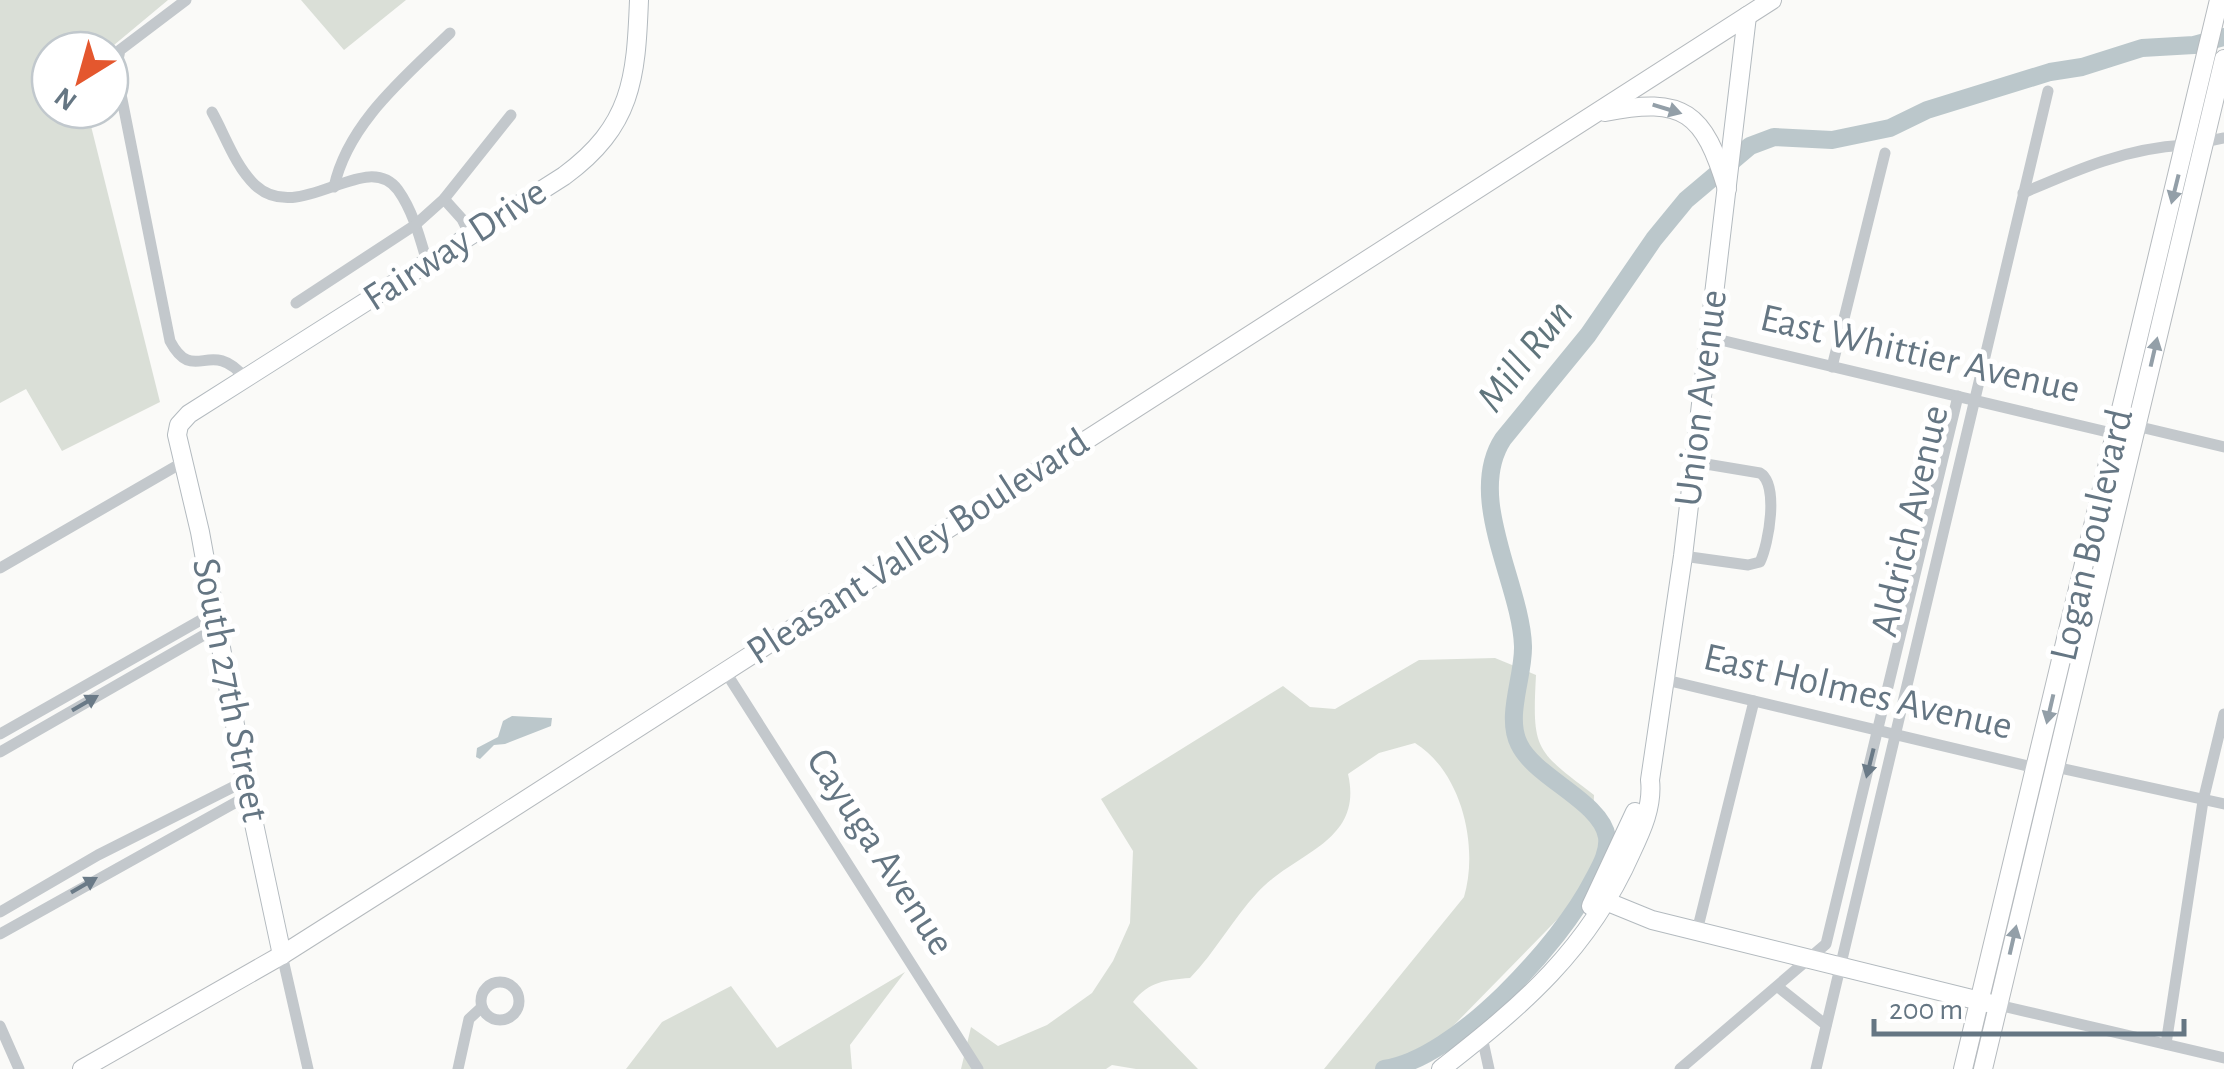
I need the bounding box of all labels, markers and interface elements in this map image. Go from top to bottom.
north arrow [30,30,130,130]
text: N [50,81,82,115]
one-way arrow [1653,102,1683,117]
street label: Fairway Drive [356,171,554,319]
one-way arrow [2166,174,2182,205]
street label: Union Avenue [1668,288,1734,508]
water label: Mill Run [1469,292,1581,420]
street label: East Whittier Avenue [1756,298,2084,410]
one-way arrow [2147,336,2162,367]
street label: Aldrich Avenue [1864,402,1956,640]
street label: Logan Boulevard [2044,405,2140,665]
street label: Pleasant Valley Boulevard [740,422,1096,672]
street label: South 27th Street [185,555,275,825]
street label: East Holmes Avenue [1700,637,2016,747]
one-way arrow [2042,694,2057,725]
one-way arrow [70,695,99,712]
street label: Cayuga Avenue [799,742,961,962]
one-way arrow [1861,748,1877,779]
one-way arrow [70,877,99,894]
one-way arrow [2006,924,2021,955]
scale bar [1874,974,2184,1036]
text: 200 m [1889,995,1963,1025]

